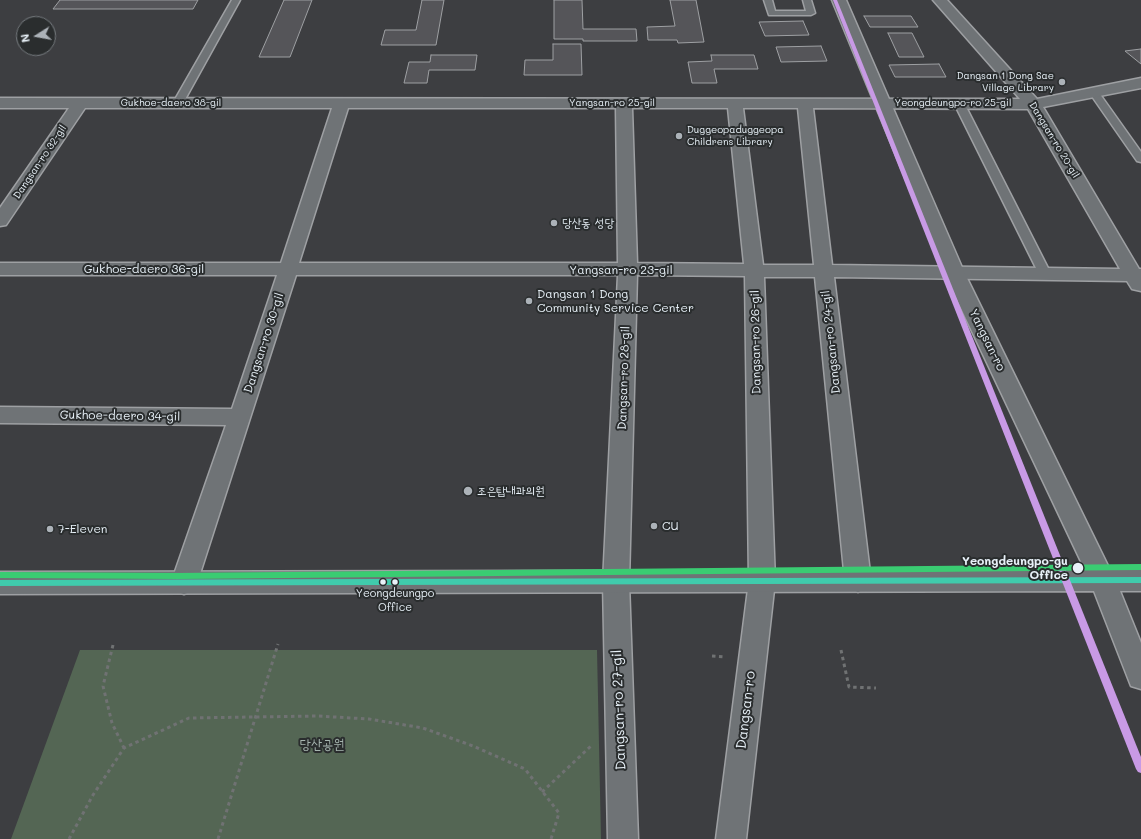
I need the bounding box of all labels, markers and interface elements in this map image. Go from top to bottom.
north arrow [16,16,56,56]
text: N [17,33,33,44]
place label: Dangsan 1 Dong Sae Village Library [957,70,1054,94]
marker: Dangsan 1 Dong Sae Village Library [1057,77,1067,87]
street label: Gukhoe-daero 38-gil [121,97,221,109]
street label: Yangsan-ro 25-gil [569,97,655,109]
street label: Yeongdeungpo-ro 25-gil [895,97,1011,109]
street label: Dangsan-ro 20-gil [1027,100,1081,180]
street label: Dangsan-ro 32-gil [11,123,69,201]
place label: Duggeopaduggeopa Childrens Library [687,124,783,148]
marker: Duggeopaduggeopa Childrens Library [674,131,684,141]
place label: 당산동 성당 [562,216,614,230]
marker: 당산동 성당 [549,218,559,228]
street label: Gukhoe-daero 36-gil [84,262,204,276]
street label: Yangsan-ro 23-gil [569,263,673,277]
place label: Dangsan 1 Dong Community Service Center [537,287,694,315]
street label: Dangsan-ro 26-gil [748,290,764,394]
street label: Dangsan-ro 24-gil [818,290,844,394]
street label: Dangsan-ro 30-gil [241,291,287,395]
marker: Dangsan 1 Dong Community Service Center [524,296,534,306]
street label: Yangsan-ro [966,307,1008,373]
street label: Dangsan-ro 28-gil [615,326,633,430]
street label: Gukhoe-daero 34-gil [60,408,180,424]
place label: 조은탑내과의원 [477,484,545,498]
marker: 조은탑내과의원 [462,485,474,497]
place label: CU [662,519,679,533]
marker: CU [649,521,659,531]
place label: 7-Eleven [58,522,107,536]
marker: 7-Eleven [45,524,55,534]
place label: Yeongdeungpo-gu Office [962,554,1068,582]
marker: Yeongdeungpo-gu Office [1071,561,1085,575]
unlabelled marker [378,577,388,587]
marker: Yeongdeungpo Office [390,577,400,587]
place label: Yeongdeungpo Office [356,587,434,613]
street label: Dangsan-ro 27-gil [609,649,629,771]
street label: Dangsan-ro [733,670,759,750]
park label: 당산공원 [299,737,345,753]

